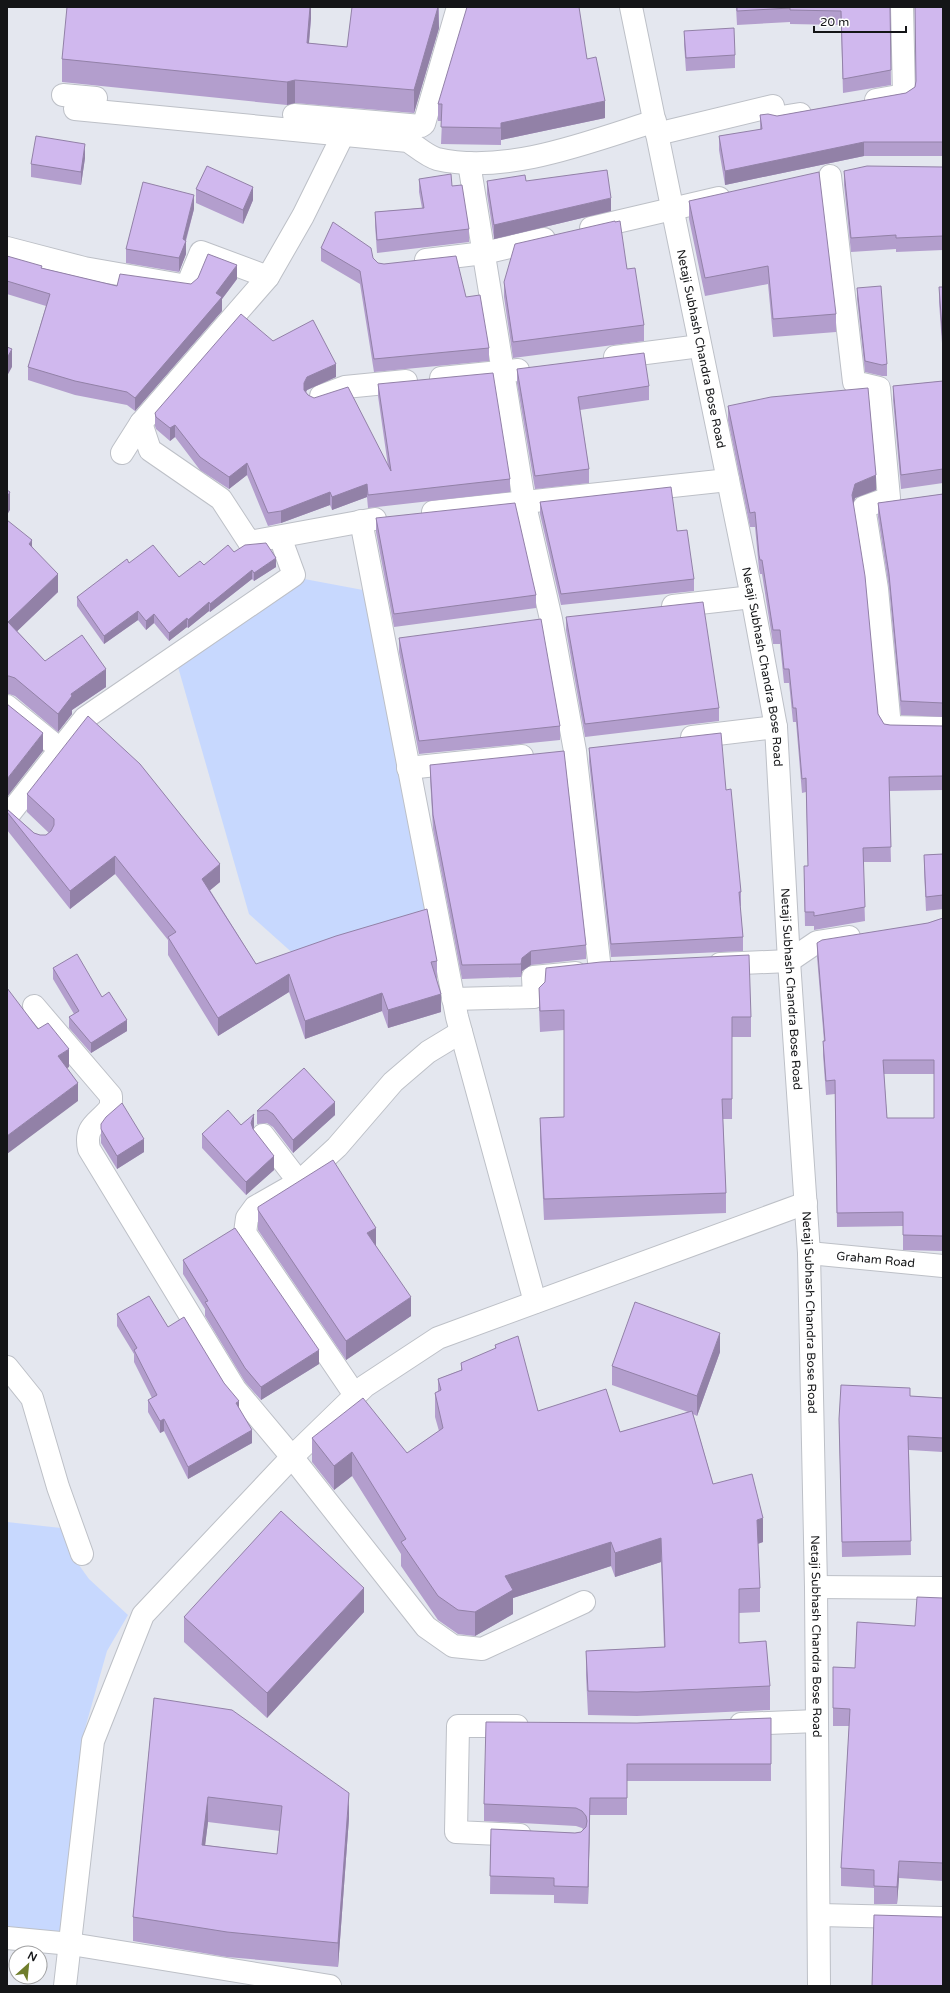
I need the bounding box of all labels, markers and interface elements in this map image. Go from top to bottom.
scale bar [814,8,906,34]
text: 20 m [820,15,849,29]
street label: Netaji Subhash Chandra Bose Road [674,248,728,449]
street label: Netaji Subhash Chandra Bose Road [739,566,785,767]
street label: Netaji Subhash Chandra Bose Road [778,888,805,1091]
street label: Netaji Subhash Chandra Bose Road [799,1211,819,1414]
street label: Graham Road [836,1249,916,1270]
street label: Netaji Subhash Chandra Bose Road [808,1535,824,1738]
north arrow [8,1945,48,1985]
text: N [25,1949,39,1964]

